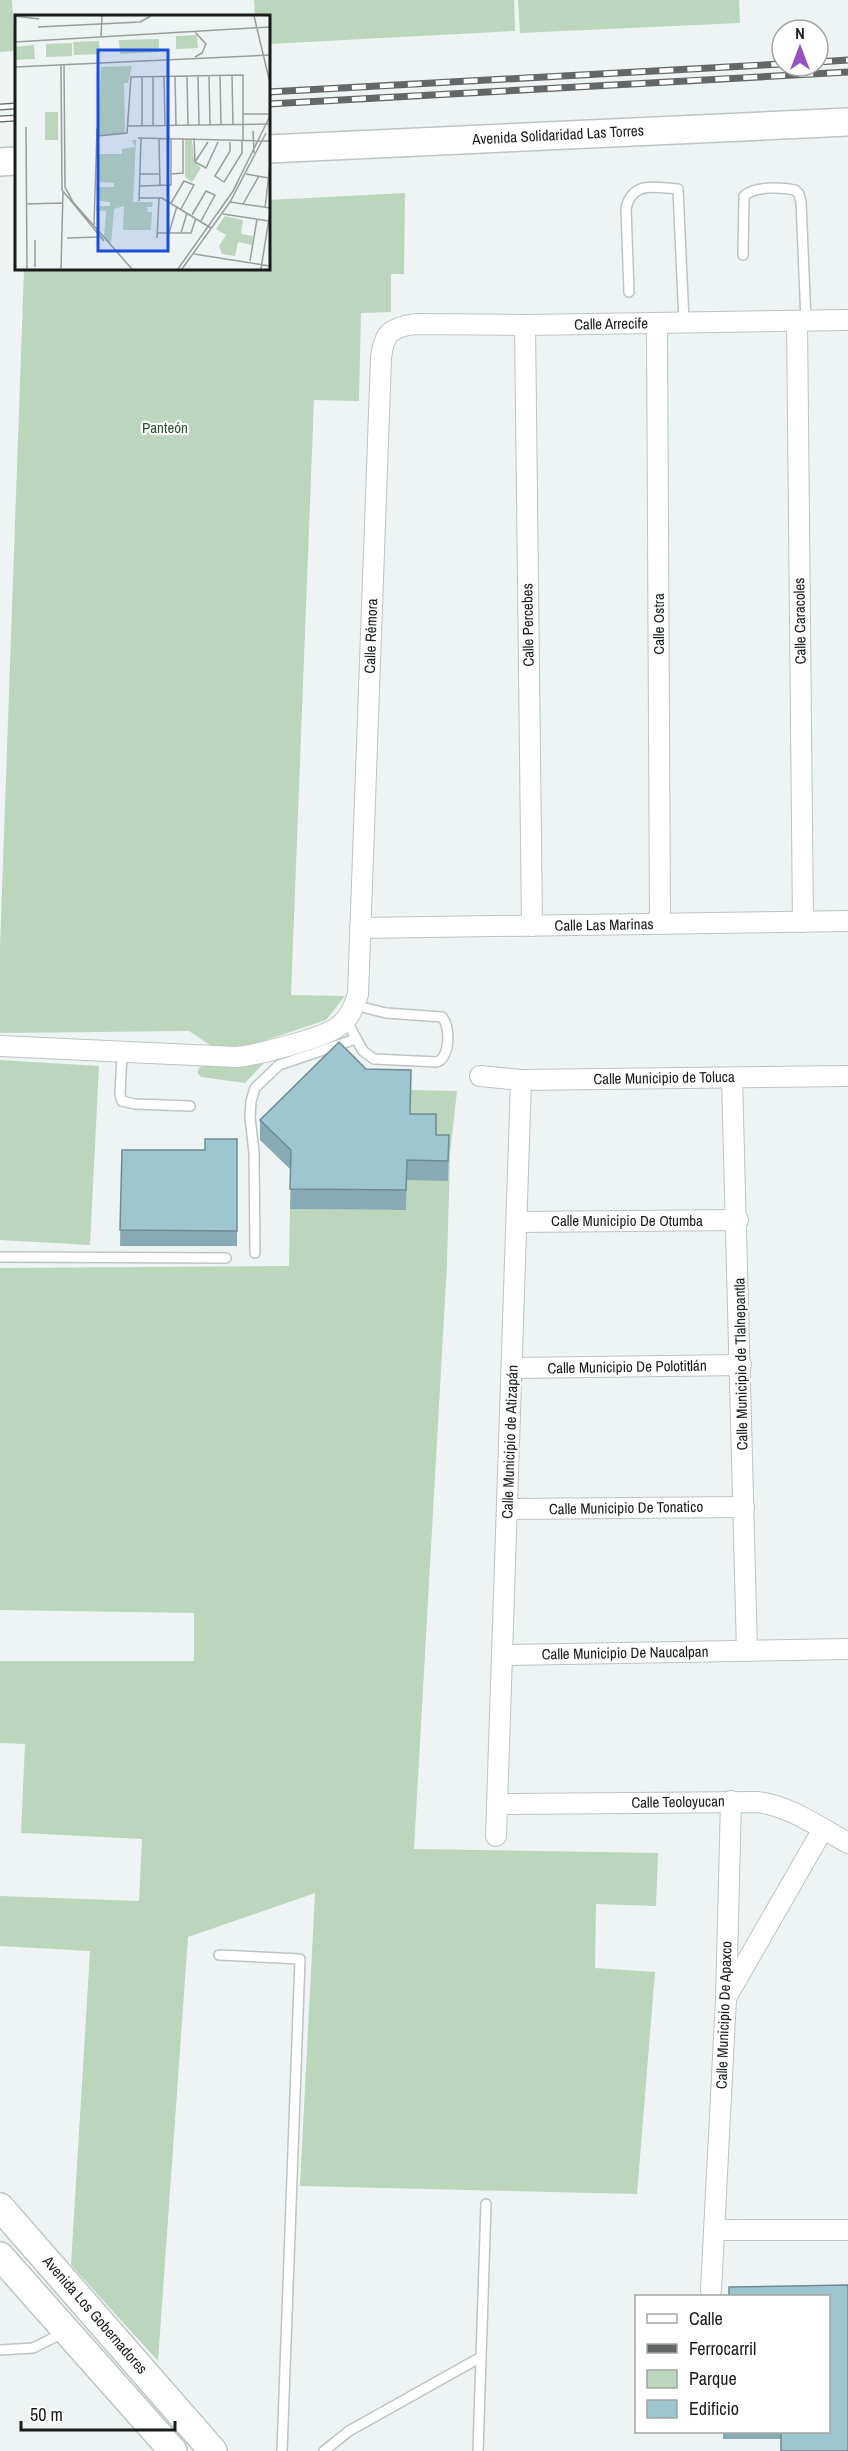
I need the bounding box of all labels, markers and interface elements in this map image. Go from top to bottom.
inset map [15,15,270,270]
north arrow [770,18,830,78]
text: N [795,22,805,44]
street label: Avenida Solidaridad Las Torres [471,120,644,150]
street label: Calle Arrecife [574,312,648,335]
park label: Panteón [142,417,188,438]
street label: Calle Caracoles [788,577,811,665]
street label: Calle Percebes [516,583,539,667]
street label: Calle Ostra [648,593,669,655]
street label: Calle Rémora [359,598,382,674]
street label: Calle Las Marinas [554,913,654,936]
street label: Calle Municipio de Toluca [593,1066,735,1089]
street label: Calle Municipio De Otumba [551,1210,703,1231]
street label: Calle Municipio de Tlalnepantla [728,1277,753,1451]
street label: Calle Municipio De Polotitlán [547,1355,707,1378]
street label: Calle Municipio de Atizapán [496,1365,523,1519]
street label: Calle Municipio De Tonatico [549,1496,703,1519]
street label: Calle Municipio De Naucalpan [541,1641,709,1664]
street label: Calle Teoloyucan [631,1790,725,1813]
street label: Calle Municipio De Apaxco [710,1940,737,2089]
street label: Avenida Los Gobernadores [38,2250,153,2378]
legend [635,2295,830,2433]
text: Calle [689,2306,723,2331]
text: Ferrocarril [689,2336,756,2361]
text: Parque [689,2366,737,2391]
scale bar [21,2394,176,2432]
text: Edificio [689,2396,739,2421]
text: 50 m [30,2402,63,2427]

